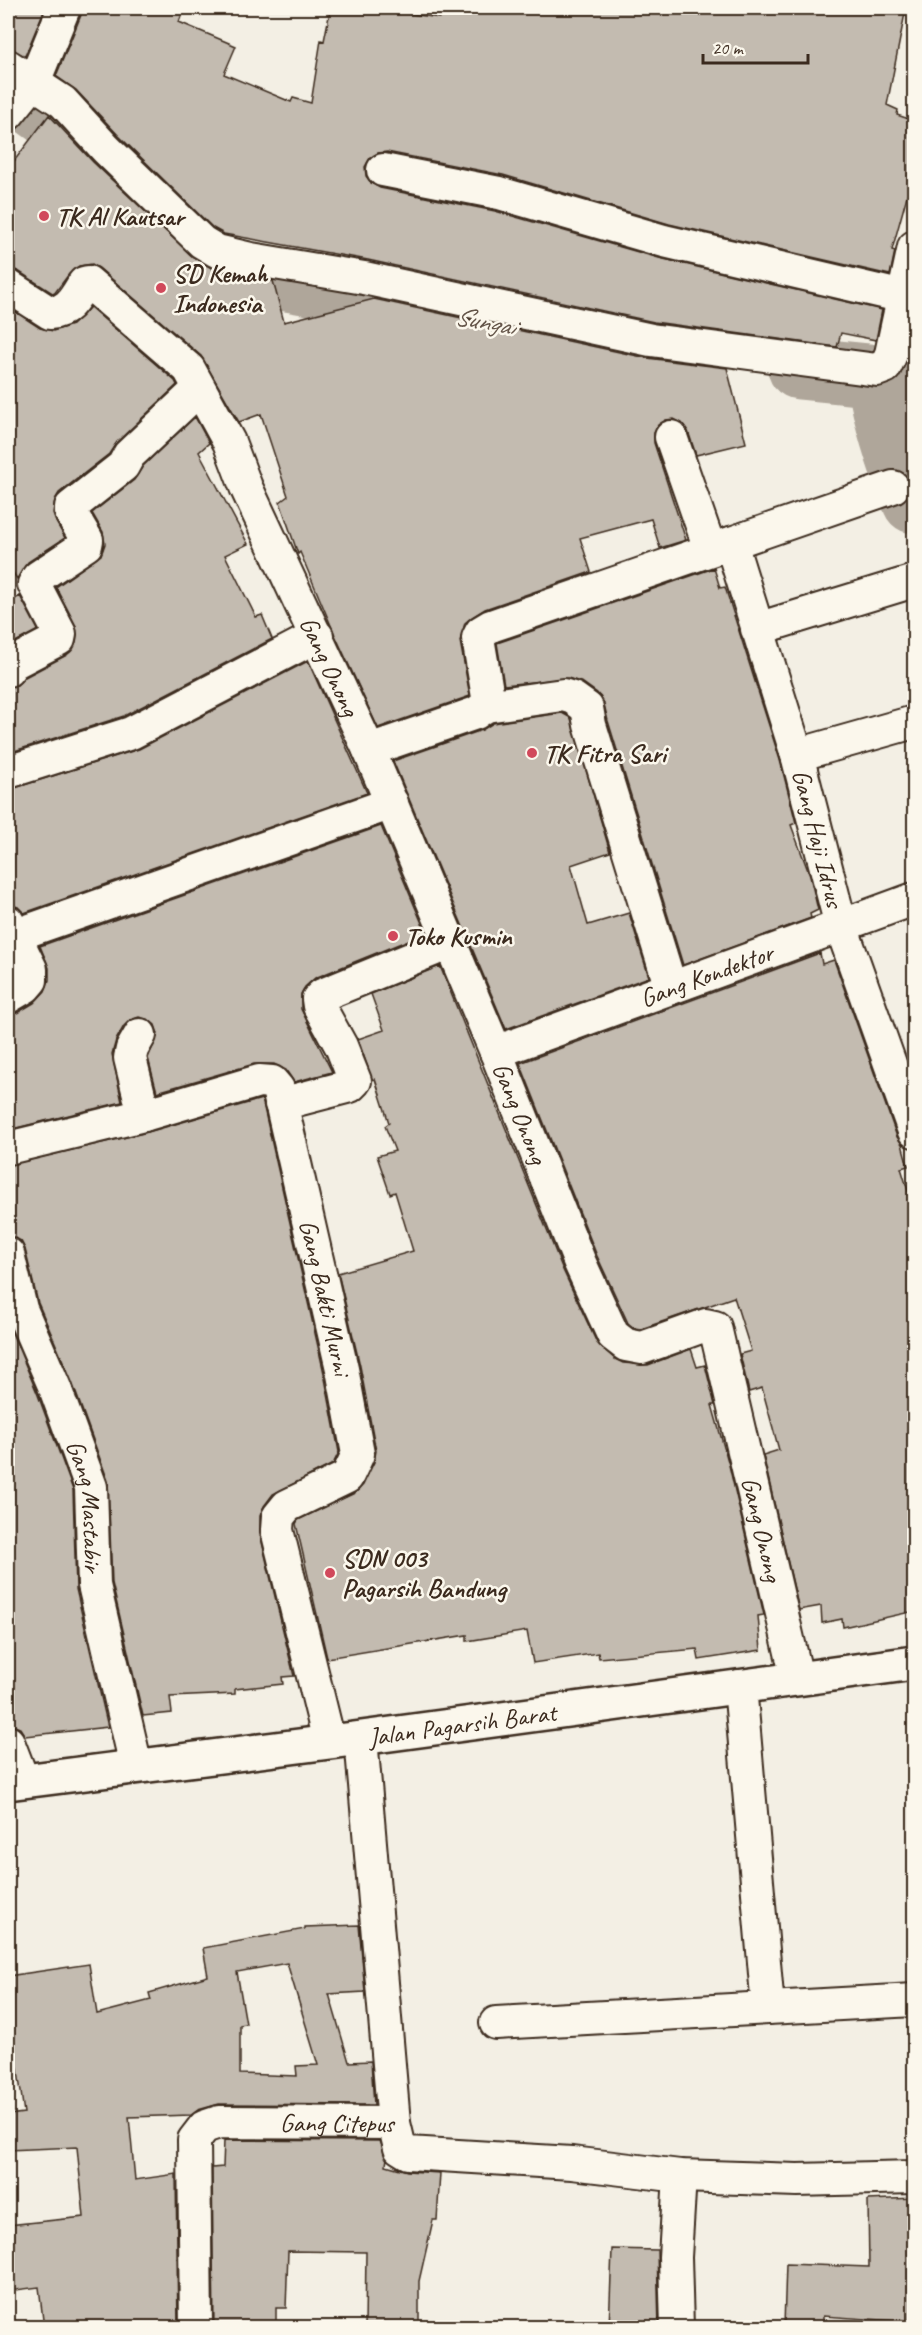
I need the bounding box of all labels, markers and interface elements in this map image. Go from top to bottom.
scale bar [703,27,808,65]
text: 20 m [712,37,745,59]
place label: TK Al Kautsar [56,200,186,233]
marker: TK Al Kautsar [37,209,51,223]
place label: SD Kemah Indonesia [173,257,268,320]
marker: SD Kemah Indonesia [154,281,168,295]
water label: Sungai [452,299,525,345]
street label: Gang Onong [292,611,367,723]
place label: TK Fitra Sari [544,737,670,770]
marker: TK Fitra Sari [525,746,539,760]
street label: Gang Haji Idrus [784,766,852,913]
place label: Toko Kusmin [405,920,513,953]
marker: Toko Kusmin [386,929,400,943]
street label: Gang Kondektor [635,935,780,1015]
street label: Gang Onong [485,1058,555,1170]
street label: Gang Bakti Murni [291,1217,359,1381]
street label: Gang Mastabir [58,1436,110,1575]
street label: Gang Onong [734,1474,790,1586]
place label: SDN 003 Pagarsih Bandung [342,1542,508,1605]
marker: SDN 003 Pagarsih Bandung [323,1566,337,1580]
street label: Jalan Pagarsih Barat [365,1695,560,1754]
street label: Gang Citepus [280,2106,396,2140]

